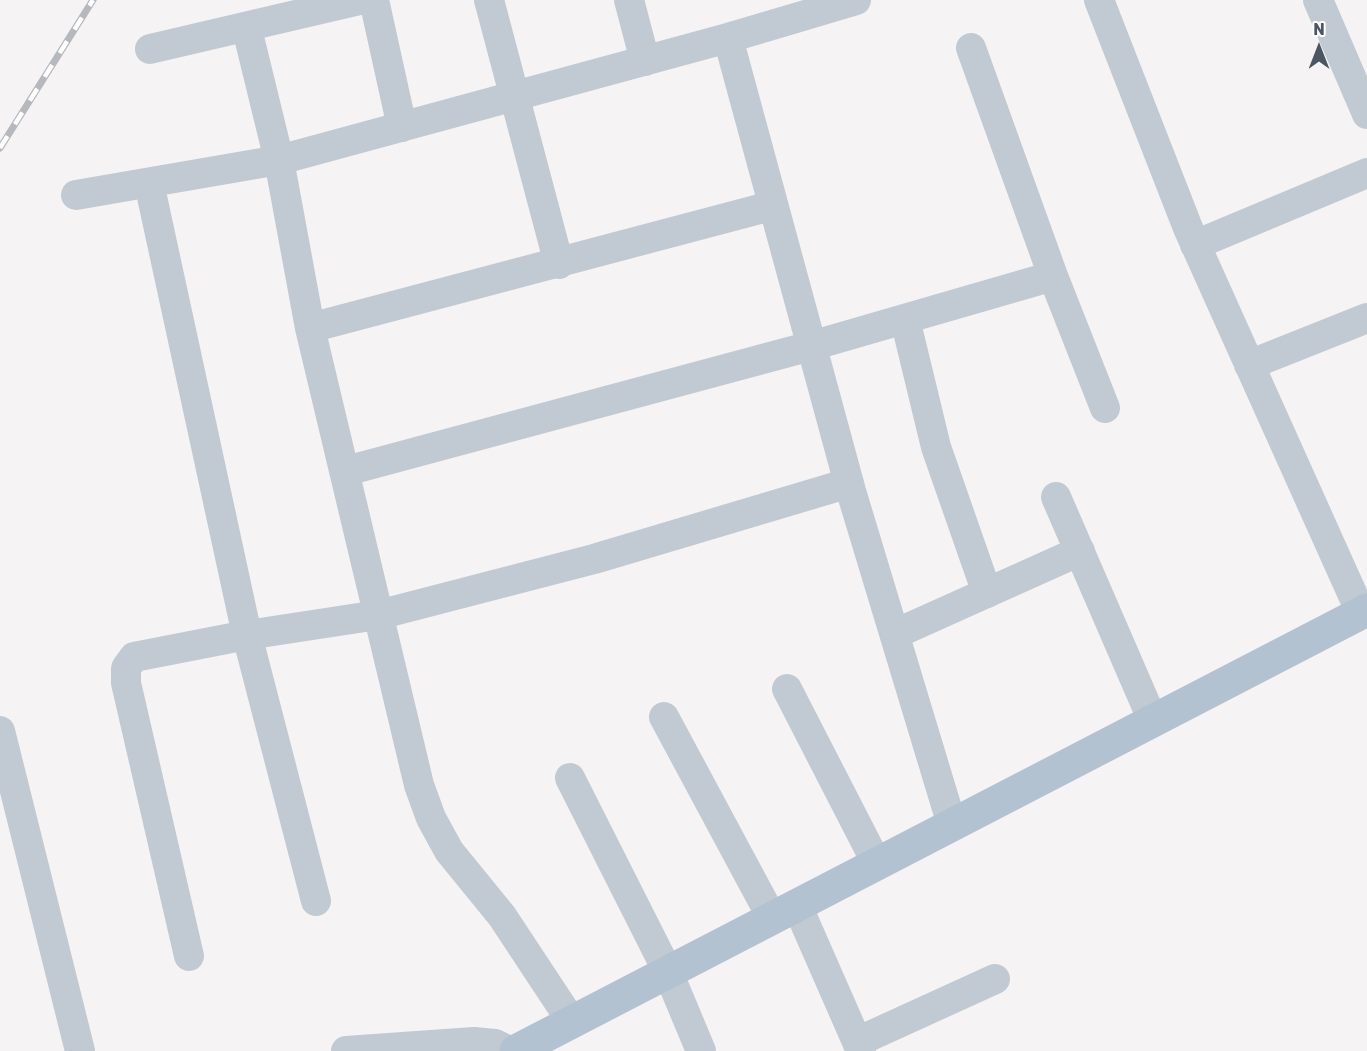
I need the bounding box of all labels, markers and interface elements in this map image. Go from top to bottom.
north arrow [1289,18,1349,78]
text: N [1313,20,1325,39]

